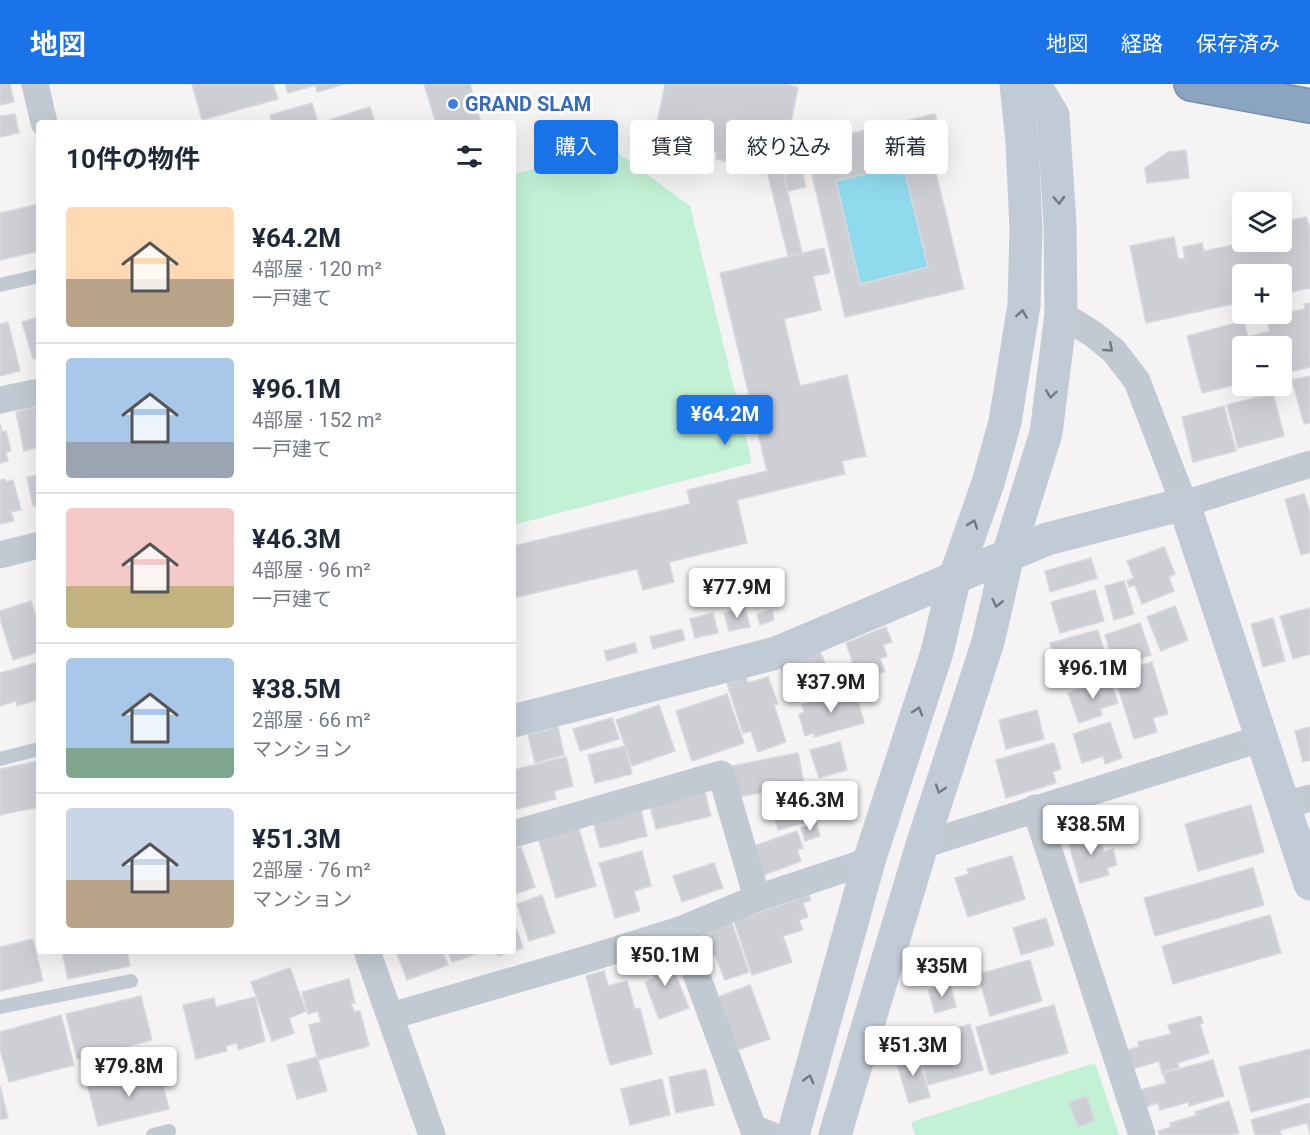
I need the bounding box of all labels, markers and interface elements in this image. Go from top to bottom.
text: 地図 [30,28,86,61]
text: 地図 [1046,32,1088,56]
text: 経路 [1121,32,1163,56]
text: 保存済み [1196,32,1280,56]
place label: GRAND SLAM [465,92,591,116]
marker: GRAND SLAM [446,97,460,111]
chip: 購入 [534,120,618,174]
chip: 賃貸 [630,120,714,174]
chip: 絞り込み [726,120,852,174]
chip: 新着 [864,120,948,174]
icon: filters [453,140,486,173]
text: 10件の物件 [66,144,200,174]
map controls [1232,192,1292,396]
button: layers [1232,192,1292,252]
one-way arrow [1052,195,1065,204]
text: ¥64.2M [252,223,341,253]
icon: home [114,231,186,303]
text: 4部屋 · 120 m² [252,257,382,281]
button: + [1232,264,1292,324]
text: 一戸建て [252,286,332,310]
one-way arrow [1016,309,1028,319]
button: − [1232,336,1292,396]
one-way arrow [1103,340,1114,351]
text: ¥96.1M [252,374,341,404]
icon: home [114,382,186,454]
one-way arrow [1046,389,1058,399]
pin: ¥64.2M [676,395,774,446]
text: ¥64.2M [691,402,759,426]
text: 4部屋 · 152 m² [252,408,382,432]
text: 一戸建て [252,437,332,461]
one-way arrow [966,519,979,530]
text: ¥46.3M [252,524,341,554]
icon: home [114,532,186,604]
text: 4部屋 · 96 m² [252,558,371,582]
pin: ¥77.9M [688,568,786,619]
text: ¥77.9M [703,575,771,599]
text: 一戸建て [252,587,332,611]
one-way arrow [991,597,1004,607]
pin: ¥96.1M [1044,649,1142,700]
text: ¥96.1M [1059,656,1127,680]
pin: ¥37.9M [782,663,880,714]
text: ¥37.9M [797,670,865,694]
text: ¥38.5M [252,674,341,704]
icon: home [114,682,186,754]
one-way arrow [911,706,923,717]
text: 2部屋 · 66 m² [252,708,371,732]
text: マンション [252,737,352,761]
pin: ¥46.3M [761,781,859,832]
one-way arrow [935,783,948,794]
text: ¥46.3M [776,788,844,812]
pin: ¥38.5M [1042,805,1140,856]
text: ¥38.5M [1057,812,1125,836]
text: ¥51.3M [252,824,341,854]
icon: home [114,832,186,904]
text: 2部屋 · 76 m² [252,858,371,882]
text: マンション [252,887,352,911]
pin: ¥50.1M [616,936,714,987]
text: ¥50.1M [631,943,699,967]
pin: ¥35M [906,947,978,998]
text: ¥35M [916,954,968,978]
pin: ¥51.3M [864,1026,962,1077]
text: ¥51.3M [879,1033,947,1057]
pin: ¥79.8M [80,1047,178,1098]
text: ¥79.8M [95,1054,163,1078]
one-way arrow [801,1074,814,1084]

